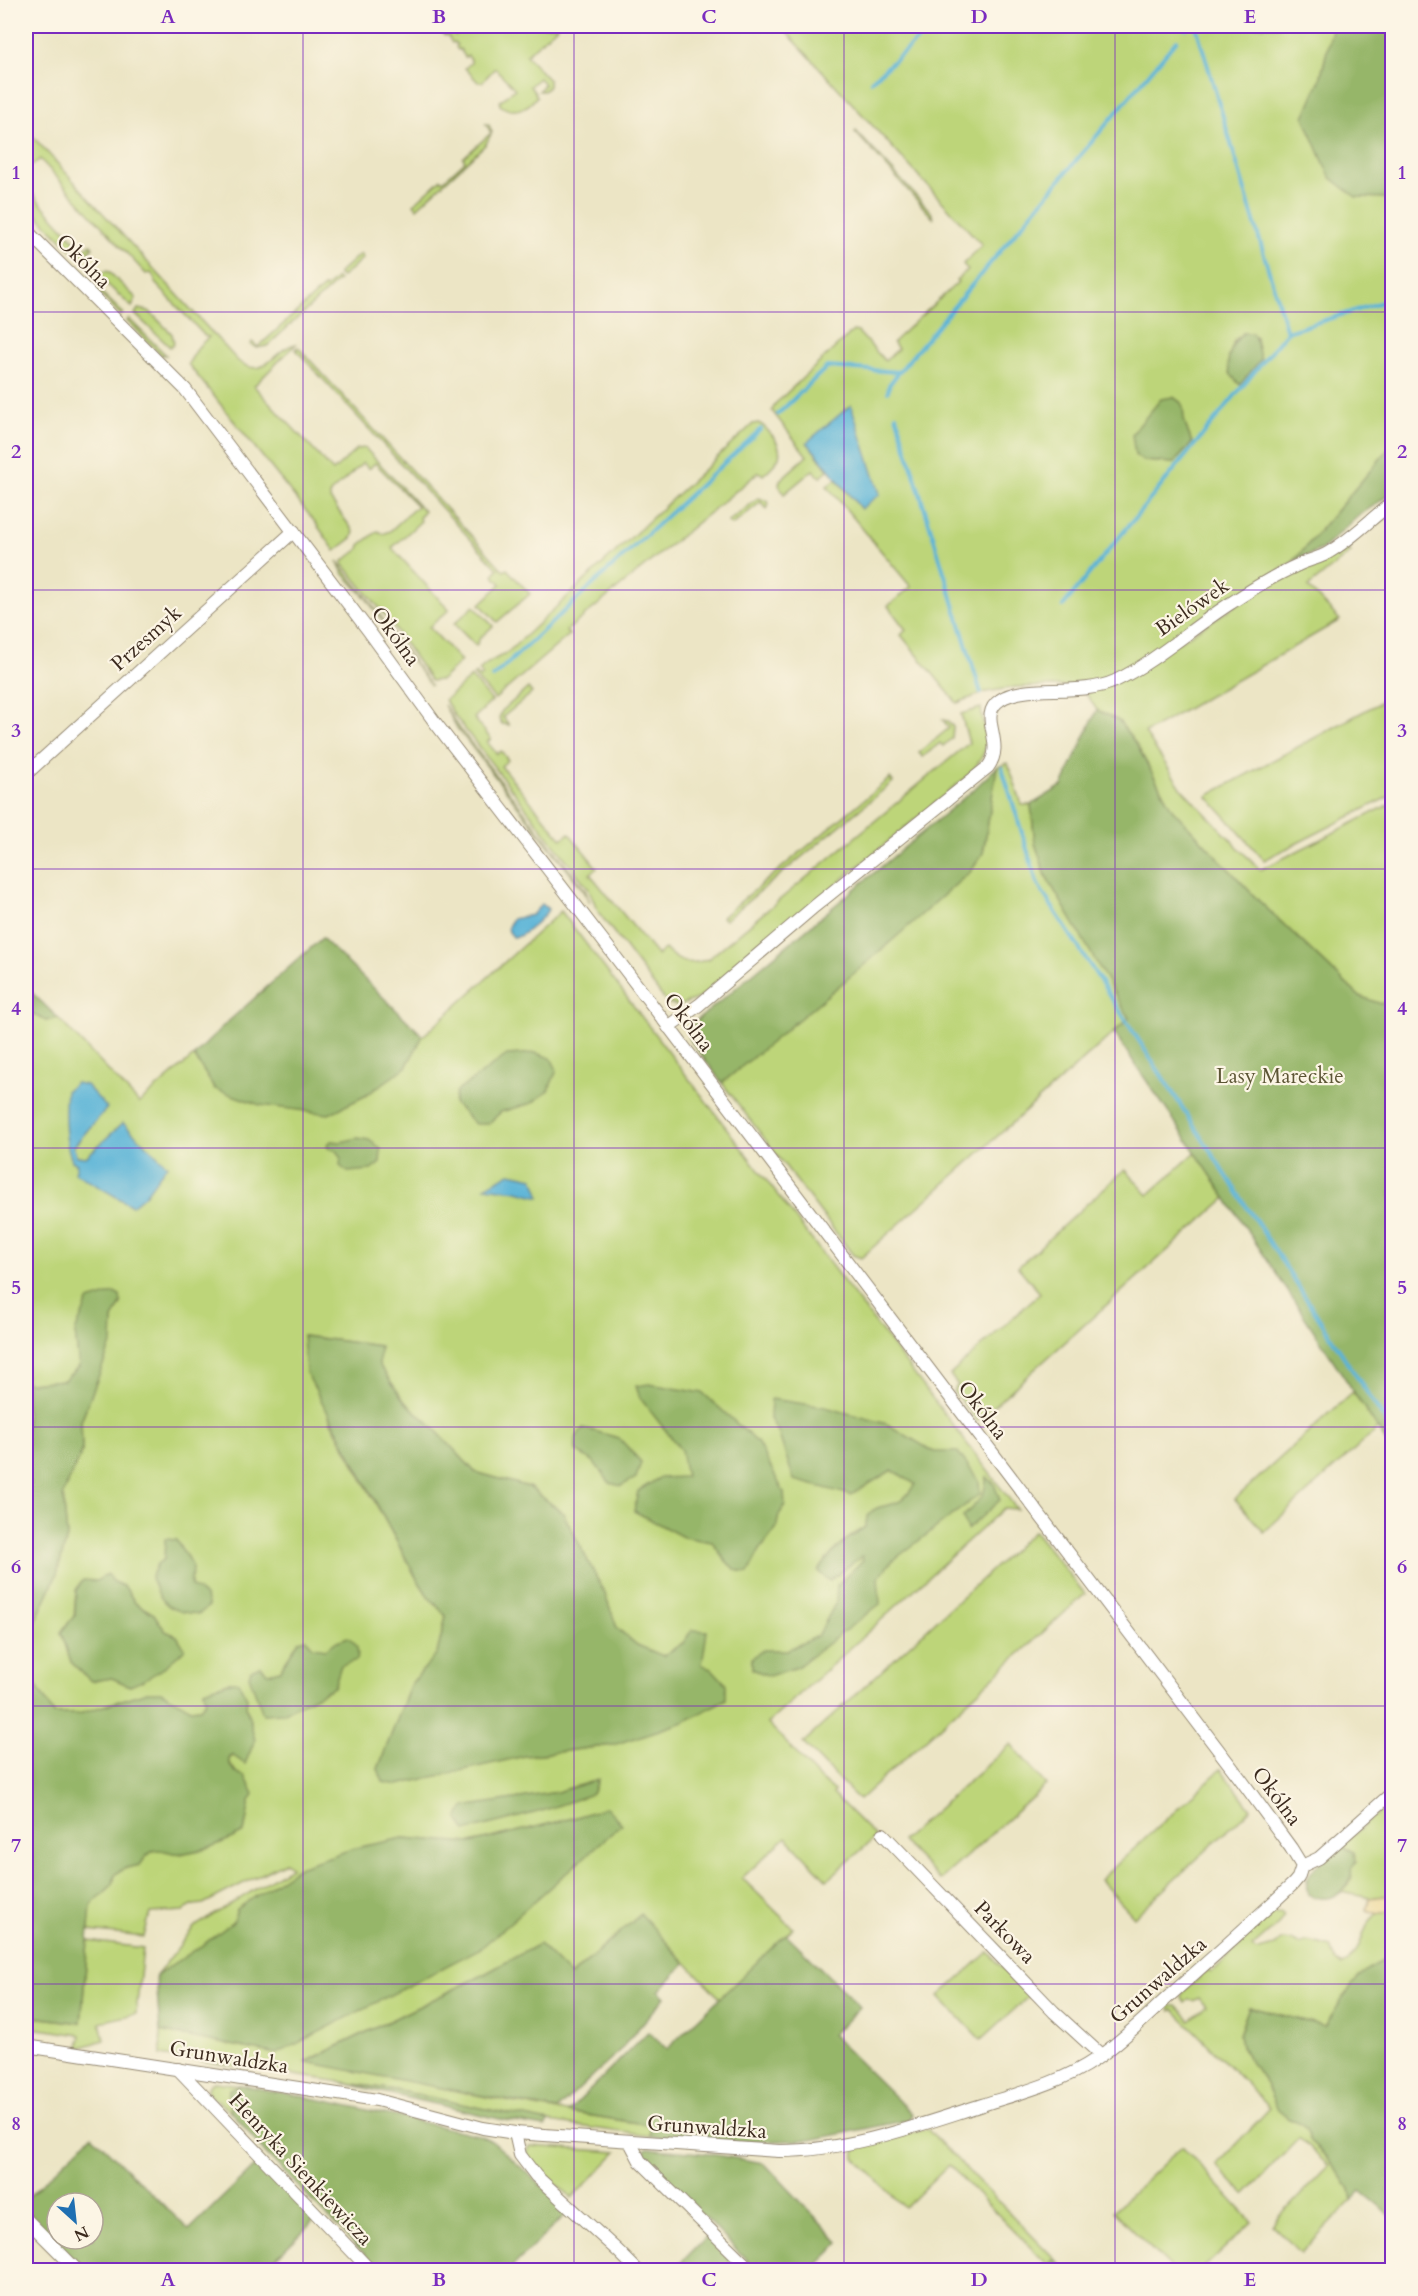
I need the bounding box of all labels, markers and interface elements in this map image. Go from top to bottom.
text: A [160,3,176,30]
text: B [432,3,446,30]
text: C [701,3,717,30]
text: D [970,3,988,30]
text: E [1244,3,1256,30]
text: 1 [11,159,21,186]
text: 1 [1397,159,1407,186]
street label: Okólna [50,227,118,295]
text: 2 [11,438,21,465]
text: 2 [1397,438,1407,465]
street label: Bielówek [1150,571,1236,643]
street label: Przesmyk [105,598,189,678]
street label: Okólna [364,601,427,672]
text: 3 [11,717,21,744]
text: 3 [1397,717,1407,744]
street label: Okólna [657,987,720,1058]
text: 4 [11,995,21,1022]
text: 4 [1397,995,1407,1022]
park label: Lasy Mareckie [1216,1062,1344,1091]
text: 5 [11,1274,21,1301]
text: 5 [1397,1274,1407,1301]
street label: Okólna [951,1375,1014,1446]
text: 6 [11,1553,21,1580]
text: 6 [1397,1553,1407,1580]
street label: Okólna [1245,1761,1308,1832]
text: 7 [11,1832,21,1859]
text: 7 [1397,1832,1407,1859]
street label: Parkowa [967,1894,1042,1970]
street label: Grunwaldzka [1104,1930,1213,2031]
street label: Grunwaldzka [167,2034,290,2081]
street label: Henryka Sienkiewicza [222,2087,379,2252]
street label: Grunwaldzka [646,2109,768,2146]
text: 8 [11,2110,21,2137]
text: 8 [1397,2110,1407,2137]
north arrow [45,2191,105,2251]
text: N [70,2221,93,2246]
text: A [160,2266,176,2293]
text: B [432,2266,446,2293]
text: C [701,2266,717,2293]
text: D [970,2266,988,2293]
text: E [1244,2266,1256,2293]

